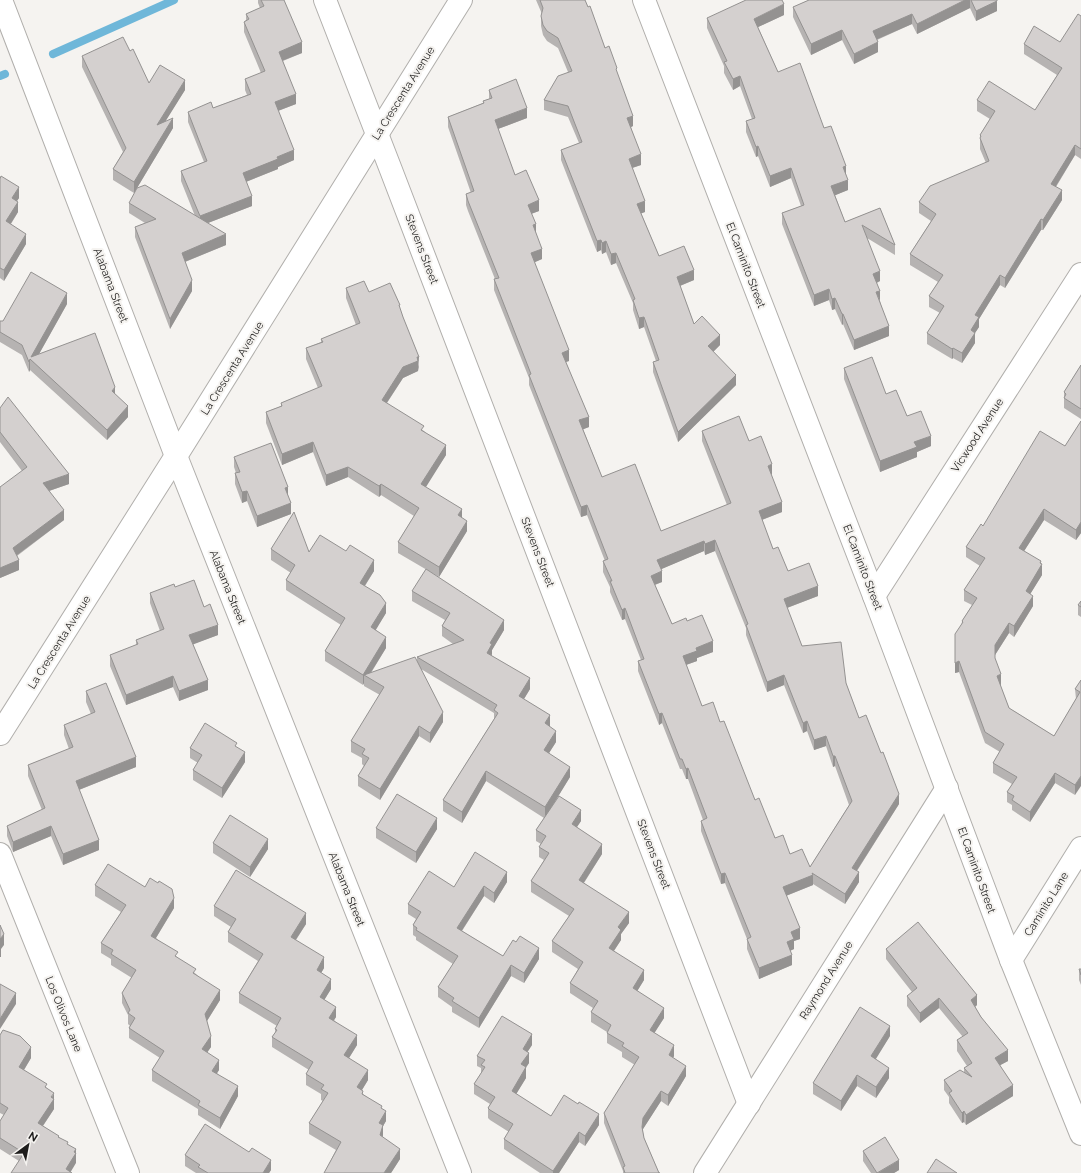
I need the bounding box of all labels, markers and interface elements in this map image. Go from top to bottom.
street label: La Crescenta Avenue [369,44,438,142]
street label: Stevens Street [402,212,441,286]
street label: El Caminito Street [723,221,768,310]
street label: Alabama Street [90,246,131,324]
street label: La Crescenta Avenue [198,319,267,417]
street label: Vicwood Avenue [949,395,1006,475]
street label: Stevens Street [518,515,557,589]
street label: El Caminito Street [840,523,885,612]
street label: Alabama Street [207,548,248,626]
street label: La Crescenta Avenue [25,593,94,691]
street label: Stevens Street [634,817,673,891]
street label: El Caminito Street [955,825,998,915]
street label: Alabama Street [326,850,367,928]
street label: Caminito Lane [1022,869,1072,939]
street label: Raymond Avenue [797,938,856,1022]
street label: Los Olivos Lane [42,975,85,1054]
north arrow [8,1125,48,1165]
text: N [26,1129,40,1145]

